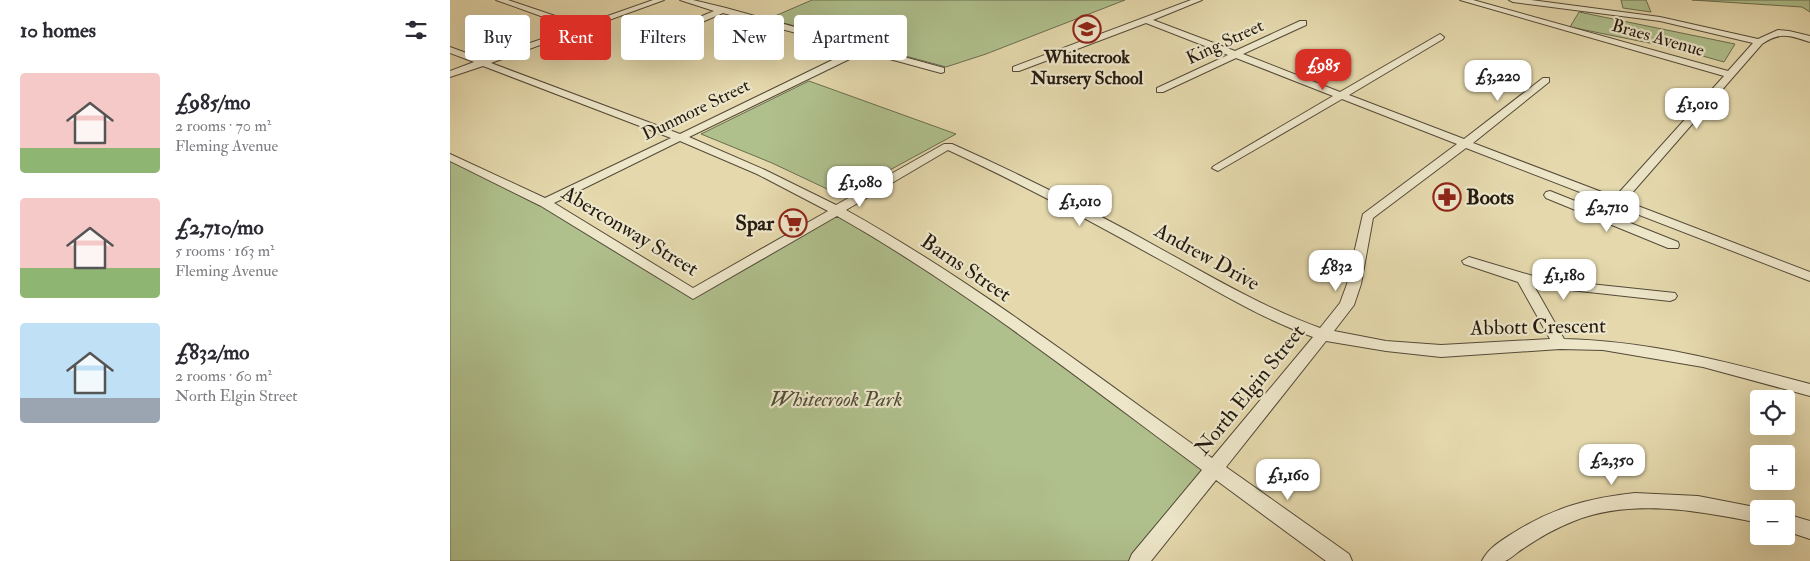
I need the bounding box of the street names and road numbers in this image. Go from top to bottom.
street label: King Street [1183,14,1267,70]
street label: Braes Avenue [1609,14,1707,62]
street label: Dunmore Street [638,74,754,146]
street label: Aberconway Street [556,179,703,283]
street label: Andrew Drive [1149,216,1265,297]
street label: Barns Street [916,228,1017,308]
street label: Abbott Crescent [1469,312,1606,342]
street label: North Elgin Street [1189,319,1311,461]

